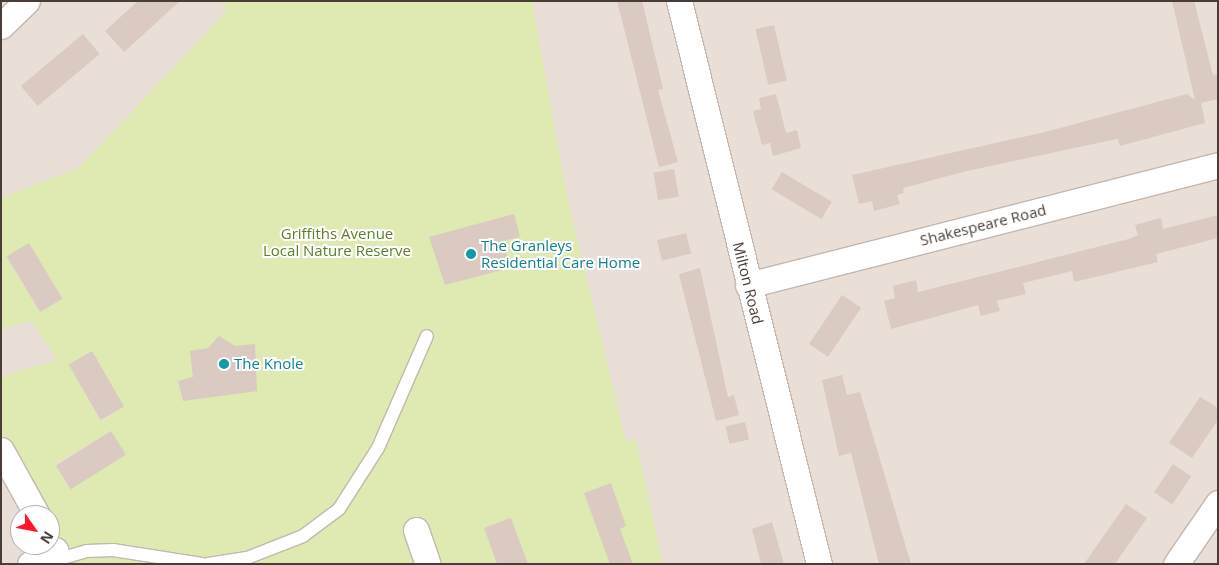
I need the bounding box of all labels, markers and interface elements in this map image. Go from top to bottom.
street label: Shakespeare Road [918,201,1048,249]
park label: Griffiths Avenue Local Nature Reserve [263,224,411,259]
place label: The Granleys Residential Care Home [481,236,640,271]
street label: Milton Road [729,240,767,326]
marker: The Granleys Residential Care Home [465,248,477,260]
place label: The Knole [234,355,303,373]
marker: The Knole [218,358,230,370]
north arrow [10,505,60,555]
text: N [36,528,58,548]

